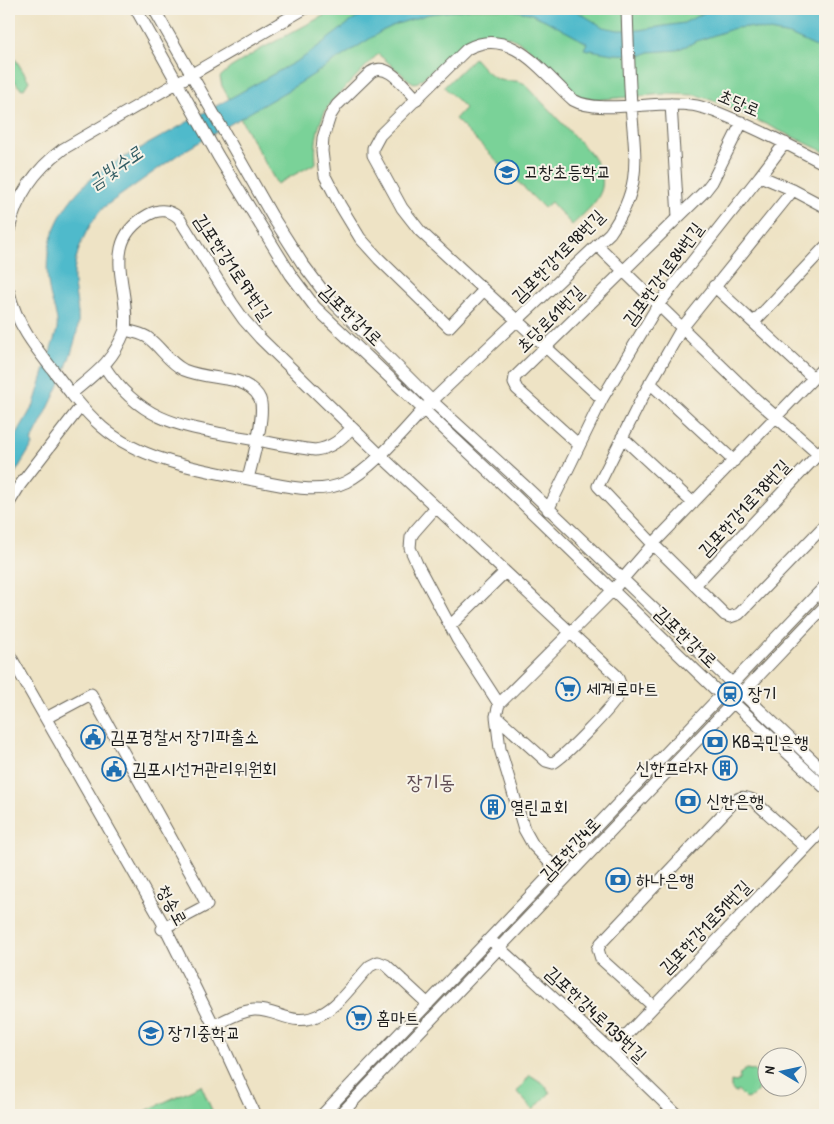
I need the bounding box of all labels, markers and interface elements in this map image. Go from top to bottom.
street label: 초당로 [714,83,764,123]
water label: 금빛수로 [82,139,148,195]
school or university icon: 고창초등학교 [494,159,520,185]
place label: 고창초등학교 [524,159,611,184]
street label: 김포한강1로98번길 [506,203,610,308]
street label: 김포한강1로97번길 [189,209,279,325]
street label: 김포한강1로84번길 [616,216,709,331]
street label: 김포한강1로 [314,278,388,351]
street label: 초당로61번길 [510,279,589,358]
street label: 김포한강1로78번길 [692,453,796,562]
street label: 김포한강1로 [649,600,723,673]
supermarket icon: 세계로마트 [555,676,581,702]
place label: 세계로마트 [586,676,658,701]
station icon: 장기 [717,681,743,707]
place label: 장기 [748,681,777,706]
public building icon: 김포경찰서 장기파출소 [80,724,106,750]
place label: 김포경찰서 장기파출소 [110,724,259,749]
bank icon: KB국민은행 [702,729,728,755]
place label: KB국민은행 [732,729,808,754]
place label: 신한프라자 [636,755,709,780]
building icon: 신한프라자 [712,755,738,781]
public building icon: 김포시선거관리위원회 [101,756,127,782]
place label: 김포시선거관리위원회 [132,756,277,781]
district label: 장기동 [407,768,455,795]
bank icon: 신한은행 [675,788,701,814]
place label: 신한은행 [706,788,764,813]
building icon: 열린교회 [480,794,506,820]
place label: 열린교회 [510,794,568,819]
street label: 김포한강4로 [533,811,606,886]
bank icon: 하나은행 [605,867,631,893]
place label: 하나은행 [636,867,694,892]
street label: 김포한강1로51번길 [653,874,756,979]
street label: 청송로 [151,880,194,930]
street label: 김포한강4로135번길 [540,960,653,1068]
supermarket icon: 홈마트 [346,1005,372,1031]
place label: 홈마트 [376,1005,419,1030]
school or university icon: 장기중학교 [138,1020,164,1046]
place label: 장기중학교 [168,1020,240,1045]
north arrow [756,1046,806,1096]
text: N [759,1064,779,1075]

